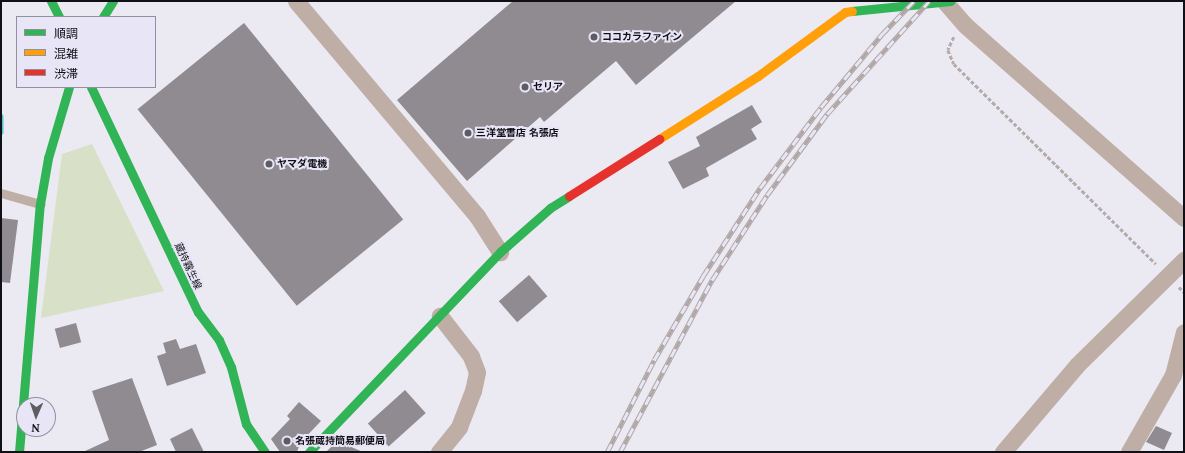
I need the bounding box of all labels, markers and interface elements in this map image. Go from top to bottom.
legend [16,16,156,88]
text: 順調 [54,26,78,41]
place label: ココカラファイン [602,31,682,43]
marker: ココカラファイン [589,32,599,42]
text: 混雑 [54,46,78,61]
text: 渋滞 [54,66,78,81]
place label: セリア [533,81,563,93]
marker: セリア [520,82,530,92]
place label: 三洋堂書店 名張店 [476,127,559,139]
marker: 三洋堂書店 名張店 [463,128,473,138]
place label: ヤマダ電機 [277,158,327,170]
marker: ヤマダ電機 [264,159,274,169]
street label: 蔵持霧生線 [172,241,204,291]
north arrow [16,397,56,437]
text: N [31,421,40,435]
place label: 名張蔵持簡易郵便局 [295,435,385,447]
marker: 名張蔵持簡易郵便局 [282,436,292,446]

